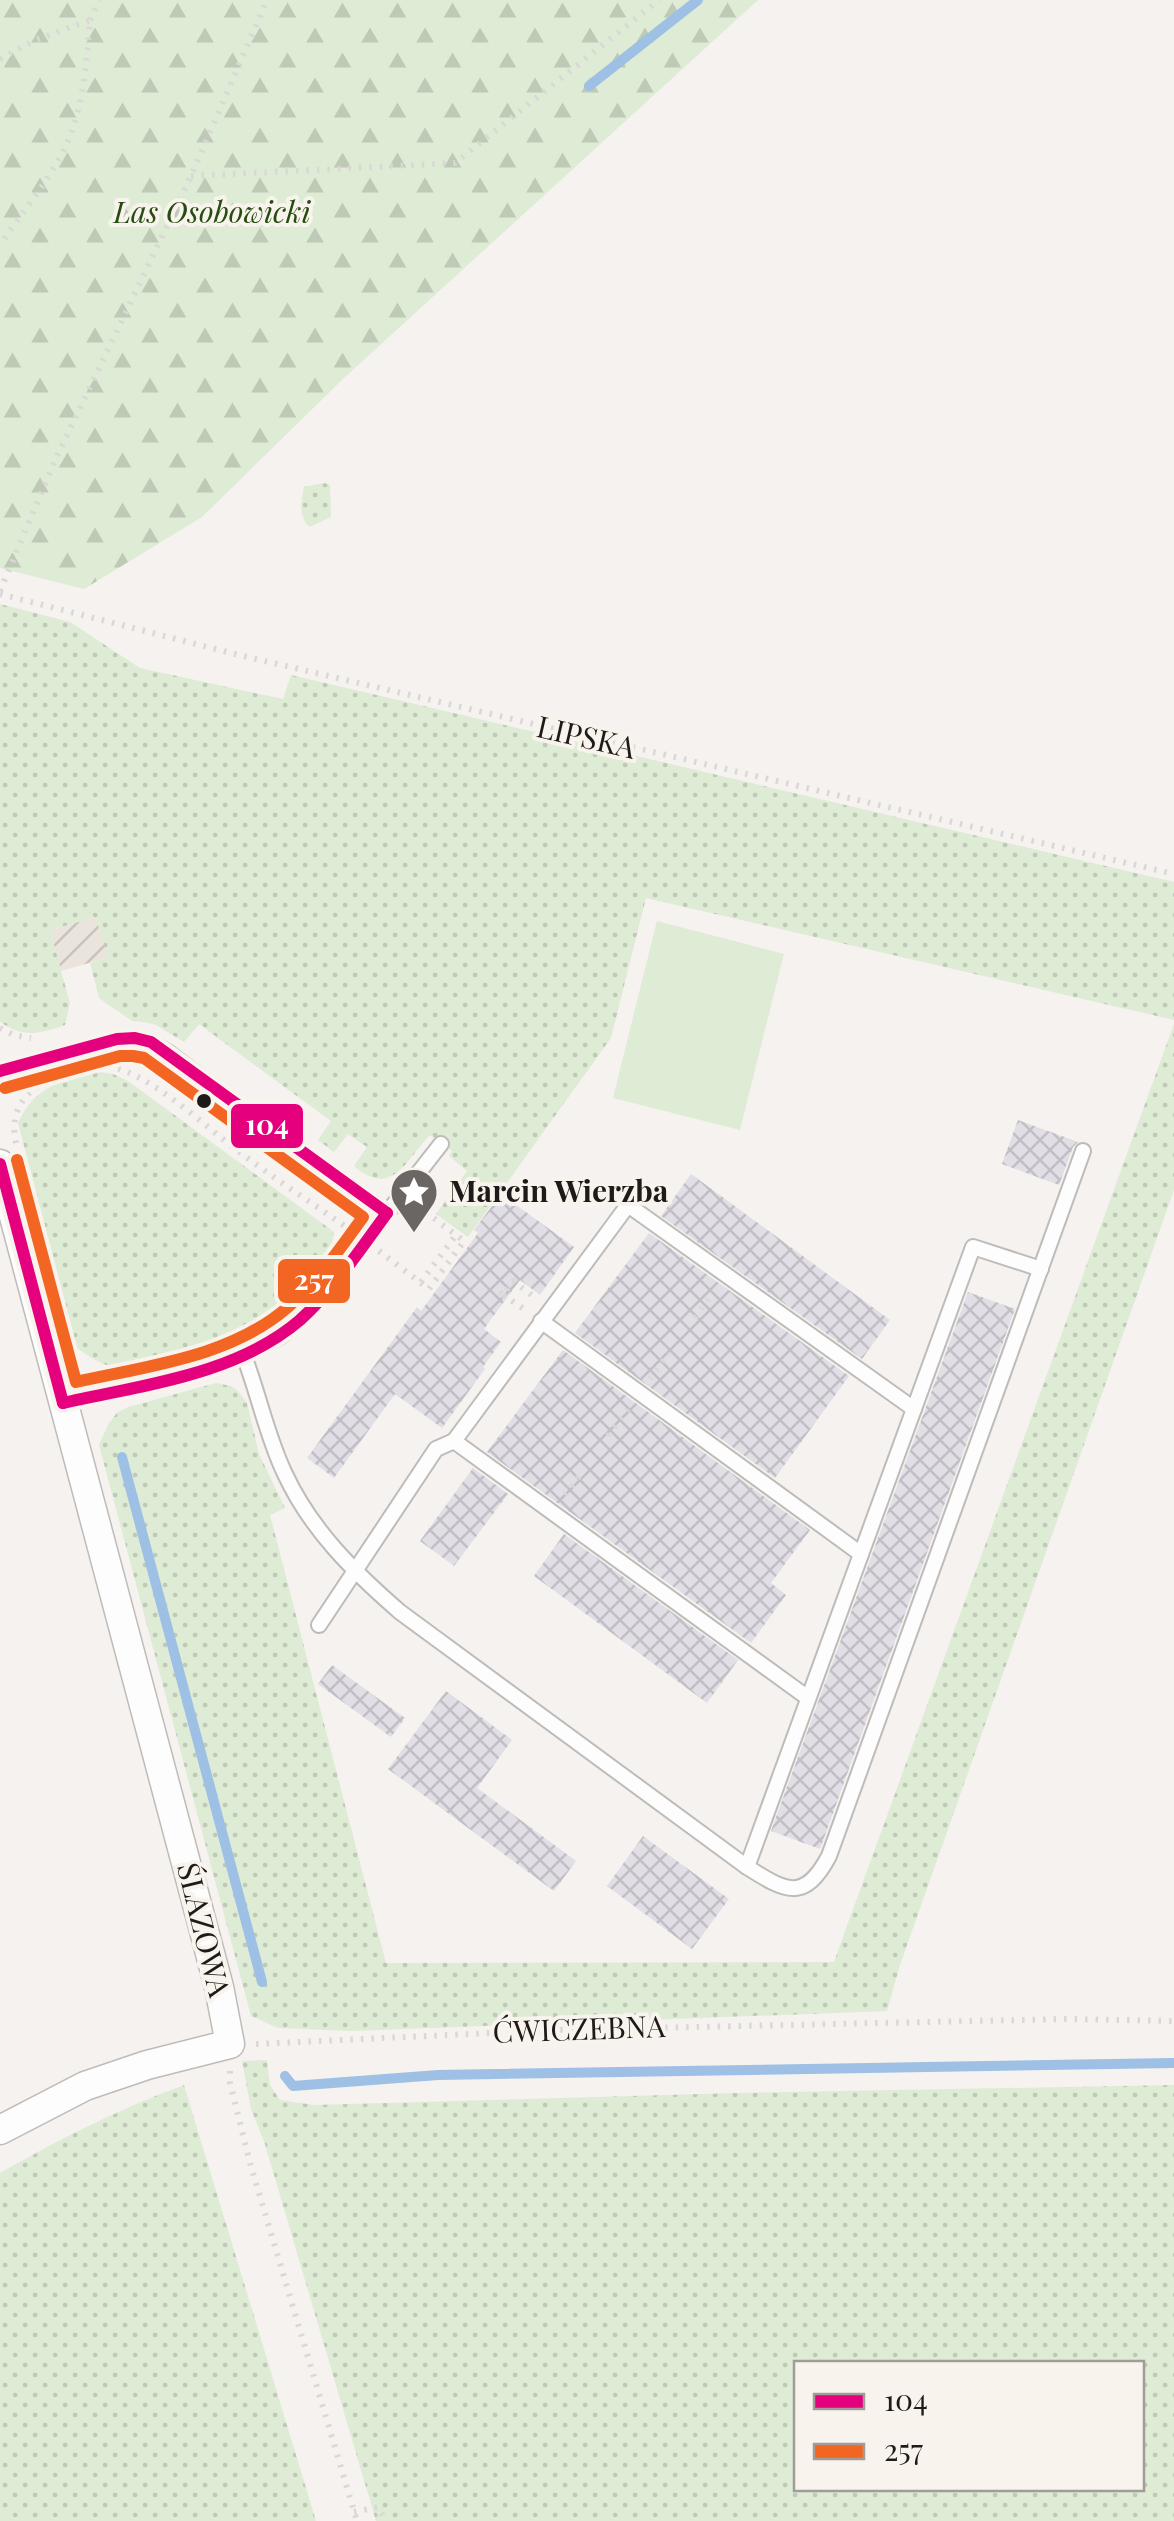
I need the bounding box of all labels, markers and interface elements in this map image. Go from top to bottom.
park label: Las Osobowicki [111,191,311,231]
street label: LIPSKA [533,705,641,767]
unlabelled marker [194,1091,214,1111]
line badge: 104 [229,1102,305,1150]
text: 104 [245,1105,289,1142]
place icon: Marcin Wierzba [388,1166,440,1234]
place label: Marcin Wierzba [449,1170,669,1210]
line badge: 257 [276,1257,352,1305]
text: 257 [294,1260,334,1297]
street label: ŚLAZOWA [169,1858,241,2002]
street label: ĆWICZEBNA [492,2005,667,2051]
legend [794,2361,1144,2491]
text: 104 [884,2379,928,2419]
text: 257 [884,2429,923,2469]

